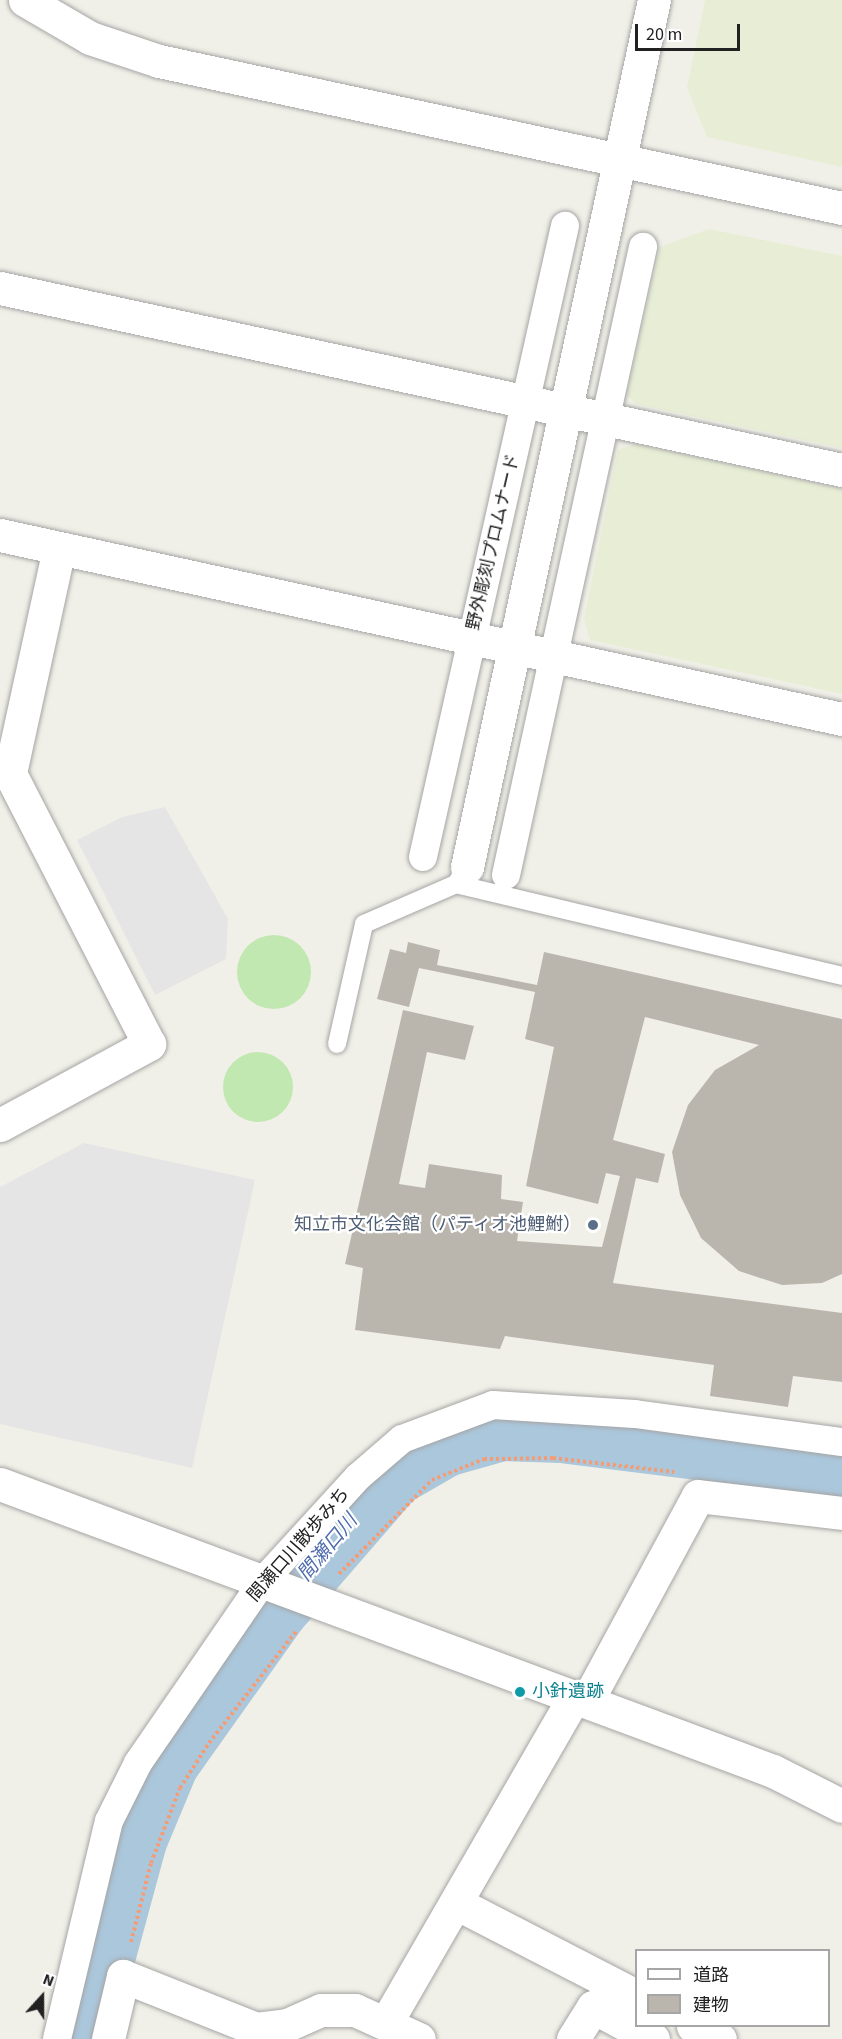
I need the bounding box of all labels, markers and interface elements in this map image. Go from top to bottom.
scale bar [638,12,743,50]
text: 20 m [646,22,682,47]
street label: 野外彫刻プロムナード [463,452,525,632]
place label: 知立市文化会館（パティオ池鯉鮒） [293,1214,581,1236]
marker: 知立市文化会館（パティオ池鯉鮒） [586,1218,600,1232]
street label: 間瀬口川散歩みち [244,1484,354,1606]
water label: 間瀬口川 [293,1510,363,1586]
place label: 小針遺跡 [532,1681,604,1703]
marker: 小針遺跡 [513,1685,527,1699]
legend [635,1949,830,2027]
text: 道路 [693,1963,729,1988]
north arrow [12,1967,72,2027]
text: N [40,1968,57,1992]
text: 建物 [693,1993,729,2018]

